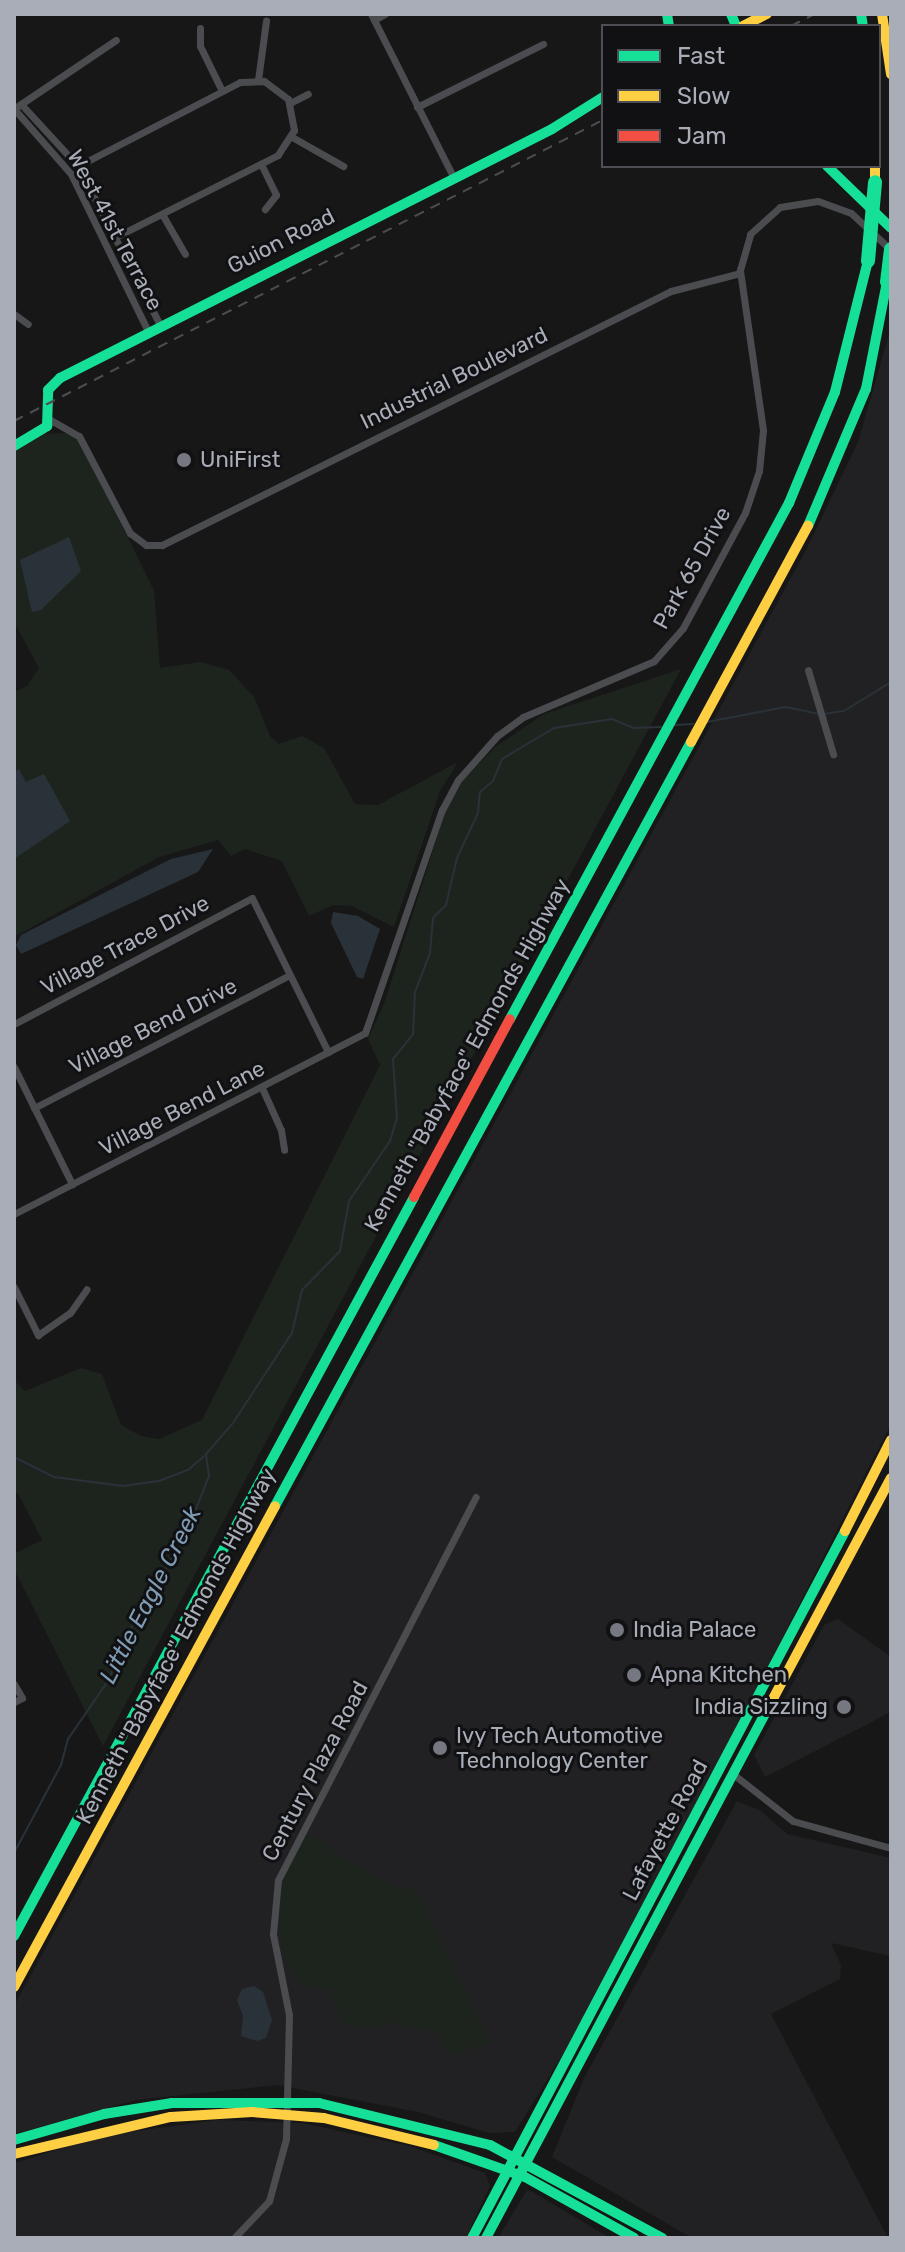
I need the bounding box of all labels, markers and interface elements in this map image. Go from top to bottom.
legend [601,24,881,168]
text: Fast [677,42,725,70]
text: Slow [677,82,730,110]
text: Jam [677,122,727,150]
street label: West 41st Terrace [61,145,169,315]
street label: Guion Road [223,203,339,279]
street label: Industrial Boulevard [356,321,552,435]
place label: UniFirst [200,447,280,473]
marker: UniFirst [175,451,193,469]
street label: Park 65 Drive [648,502,736,634]
street label: Kenneth "Babyface" Edmonds Highway [359,874,575,1236]
street label: Village Trace Drive [36,889,214,1001]
street label: Village Bend Drive [65,972,241,1080]
street label: Village Bend Lane [95,1055,269,1161]
street label: Kenneth "Babyface" Edmonds Highway [71,1464,281,1828]
water label: Little Eagle Creek [94,1502,208,1688]
place label: India Palace [633,1617,756,1643]
marker: India Palace [608,1621,626,1639]
place label: Apna Kitchen [650,1662,787,1688]
marker: Apna Kitchen [625,1666,643,1684]
street label: Century Plaza Road [256,1676,374,1866]
place label: India Sizzling [694,1694,828,1720]
marker: India Sizzling [835,1698,853,1716]
place label: Ivy Tech Automotive Technology Center [456,1722,665,1774]
marker: Ivy Tech Automotive Technology Center [431,1739,449,1757]
street label: Lafayette Road [617,1755,713,1905]

